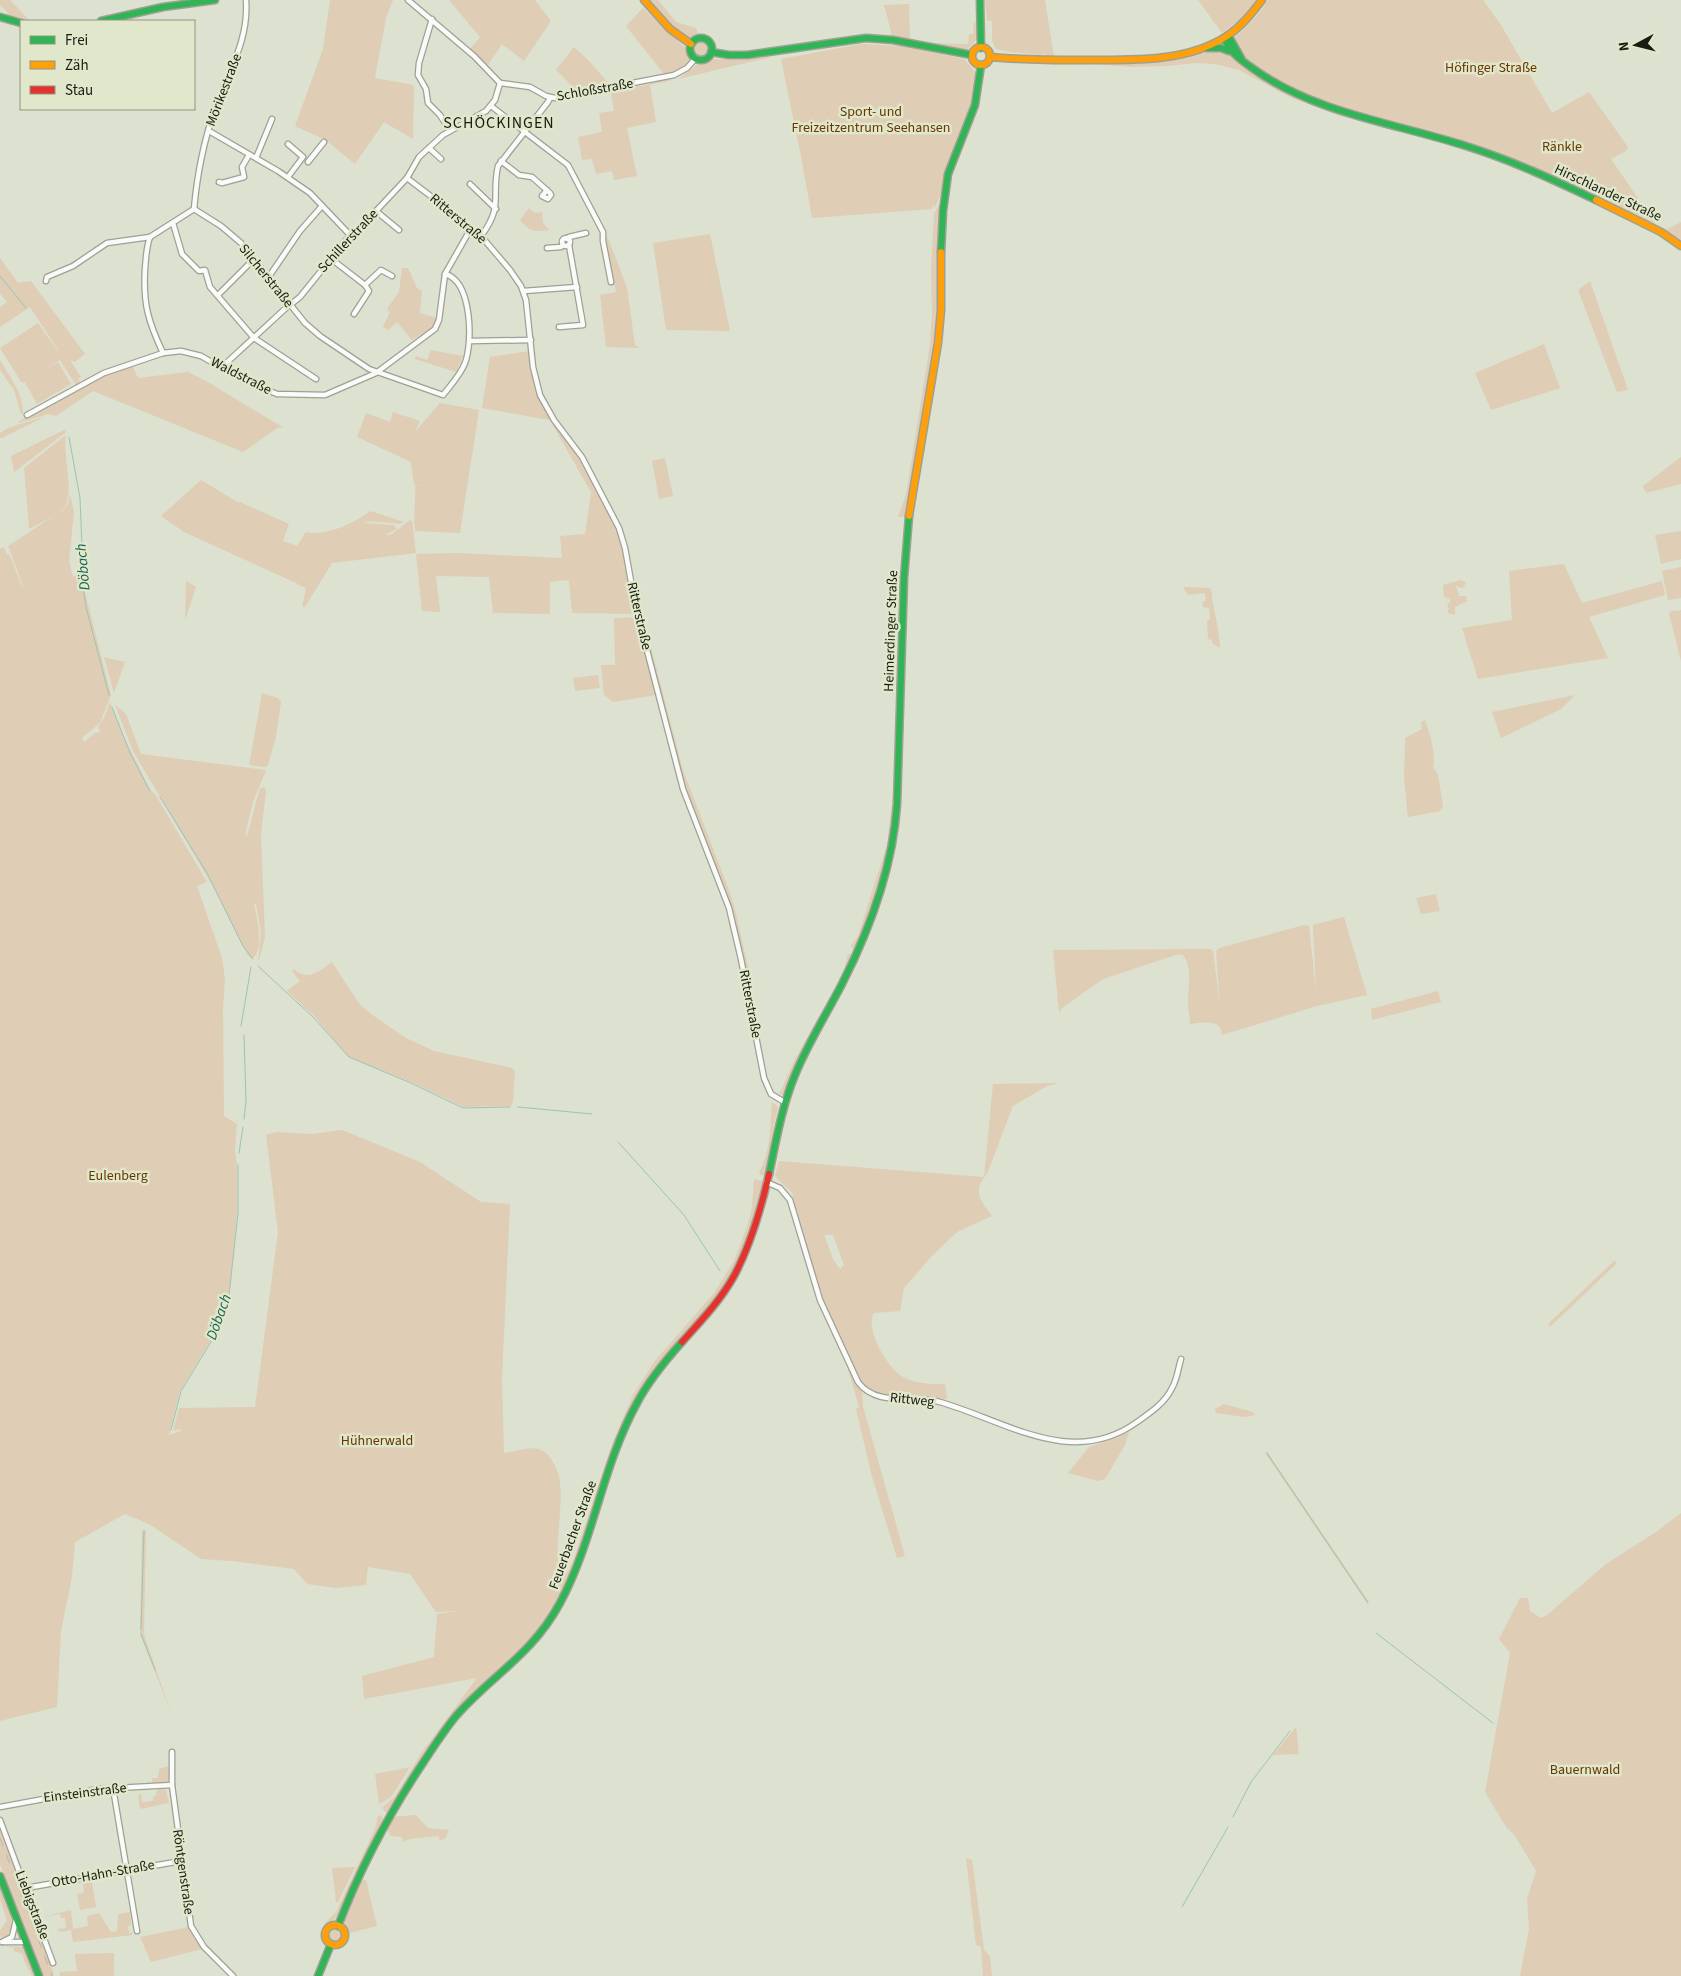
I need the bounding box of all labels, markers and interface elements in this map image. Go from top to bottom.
legend [20,20,195,110]
north arrow [1611,20,1661,70]
text: Frei [65,30,88,51]
text: N [1614,41,1635,52]
street label: Mörikestraße [201,51,247,129]
text: Zäh [65,55,89,76]
park label: Höfinger Straße [1445,58,1537,78]
street label: Schloßstraße [555,73,635,107]
text: Stau [65,80,93,101]
park label: Sport- und Freizeitzentrum Seehansen [792,102,950,138]
district label: SCHÖCKINGEN [443,112,555,134]
park label: Ränkle [1542,137,1582,157]
street label: Hirschlander Straße [1551,159,1665,227]
street label: Ritterstraße [425,189,491,249]
street label: Schillerstraße [313,205,383,277]
street label: Silcherstraße [234,240,298,312]
street label: Waldstraße [207,352,275,400]
water label: Döbach [70,542,96,591]
street label: Heimerdinger Straße [879,570,903,692]
street label: Ritterstraße [621,580,657,652]
street label: Ritterstraße [734,968,766,1040]
park label: Eulenberg [88,1166,148,1186]
water label: Döbach [201,1291,237,1343]
street label: Rittweg [889,1388,935,1412]
park label: Hühnerwald [341,1431,413,1451]
street label: Feuerbacher Straße [544,1478,602,1592]
park label: Bauernwald [1550,1760,1620,1780]
street label: Einsteinstraße [42,1778,128,1808]
street label: Röntgenstraße [167,1828,199,1916]
street label: Otto-Hahn-Straße [50,1855,156,1893]
street label: Liebigstraße [10,1868,54,1942]

